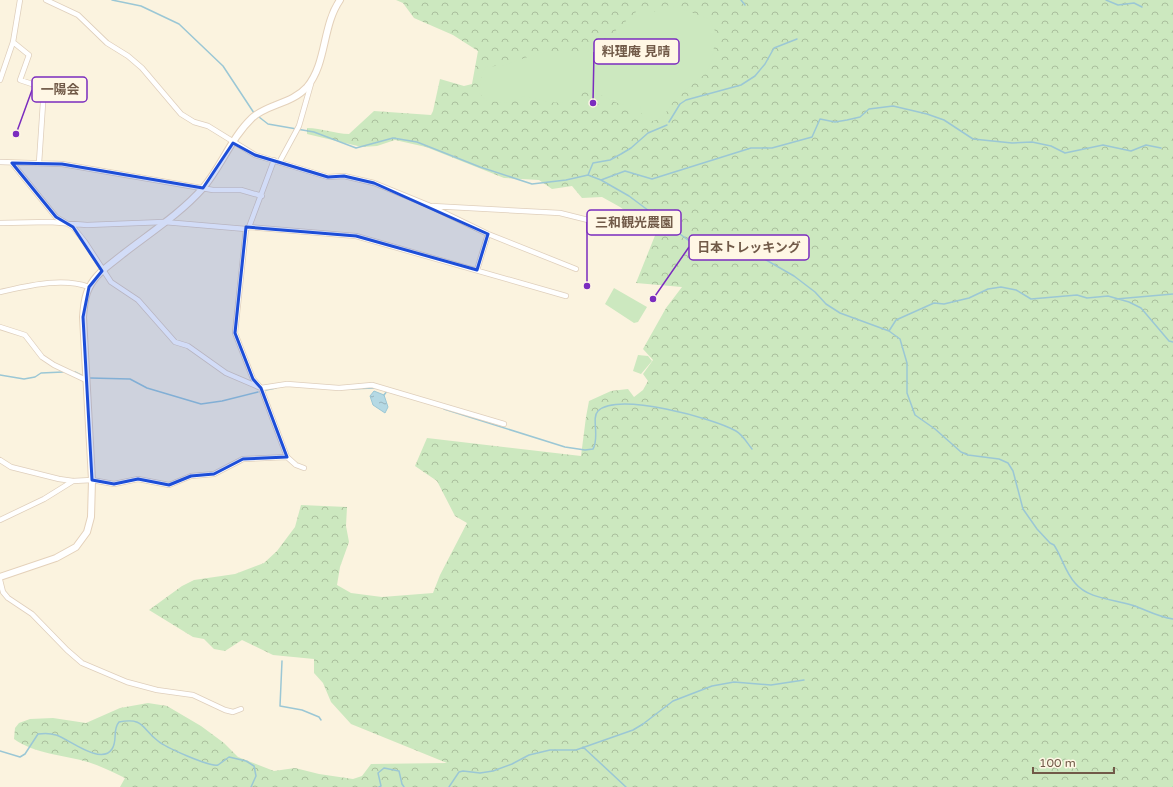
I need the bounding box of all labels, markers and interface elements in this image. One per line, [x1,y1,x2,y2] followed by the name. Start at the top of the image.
[594,39,679,64] callout: 料理庵 見晴
[602,44,670,60] text: 料理庵 見晴
[32,77,87,102] callout: 一陽会
[40,82,80,98] text: 一陽会
[587,210,681,235] callout: 三和観光農園
[595,215,673,231] text: 三和観光農園
[689,235,809,260] callout: 日本トレッキング
[697,240,801,256] text: 日本トレッキング
[1033,749,1114,775] scale bar
[1039,756,1076,770] text: 100 m

